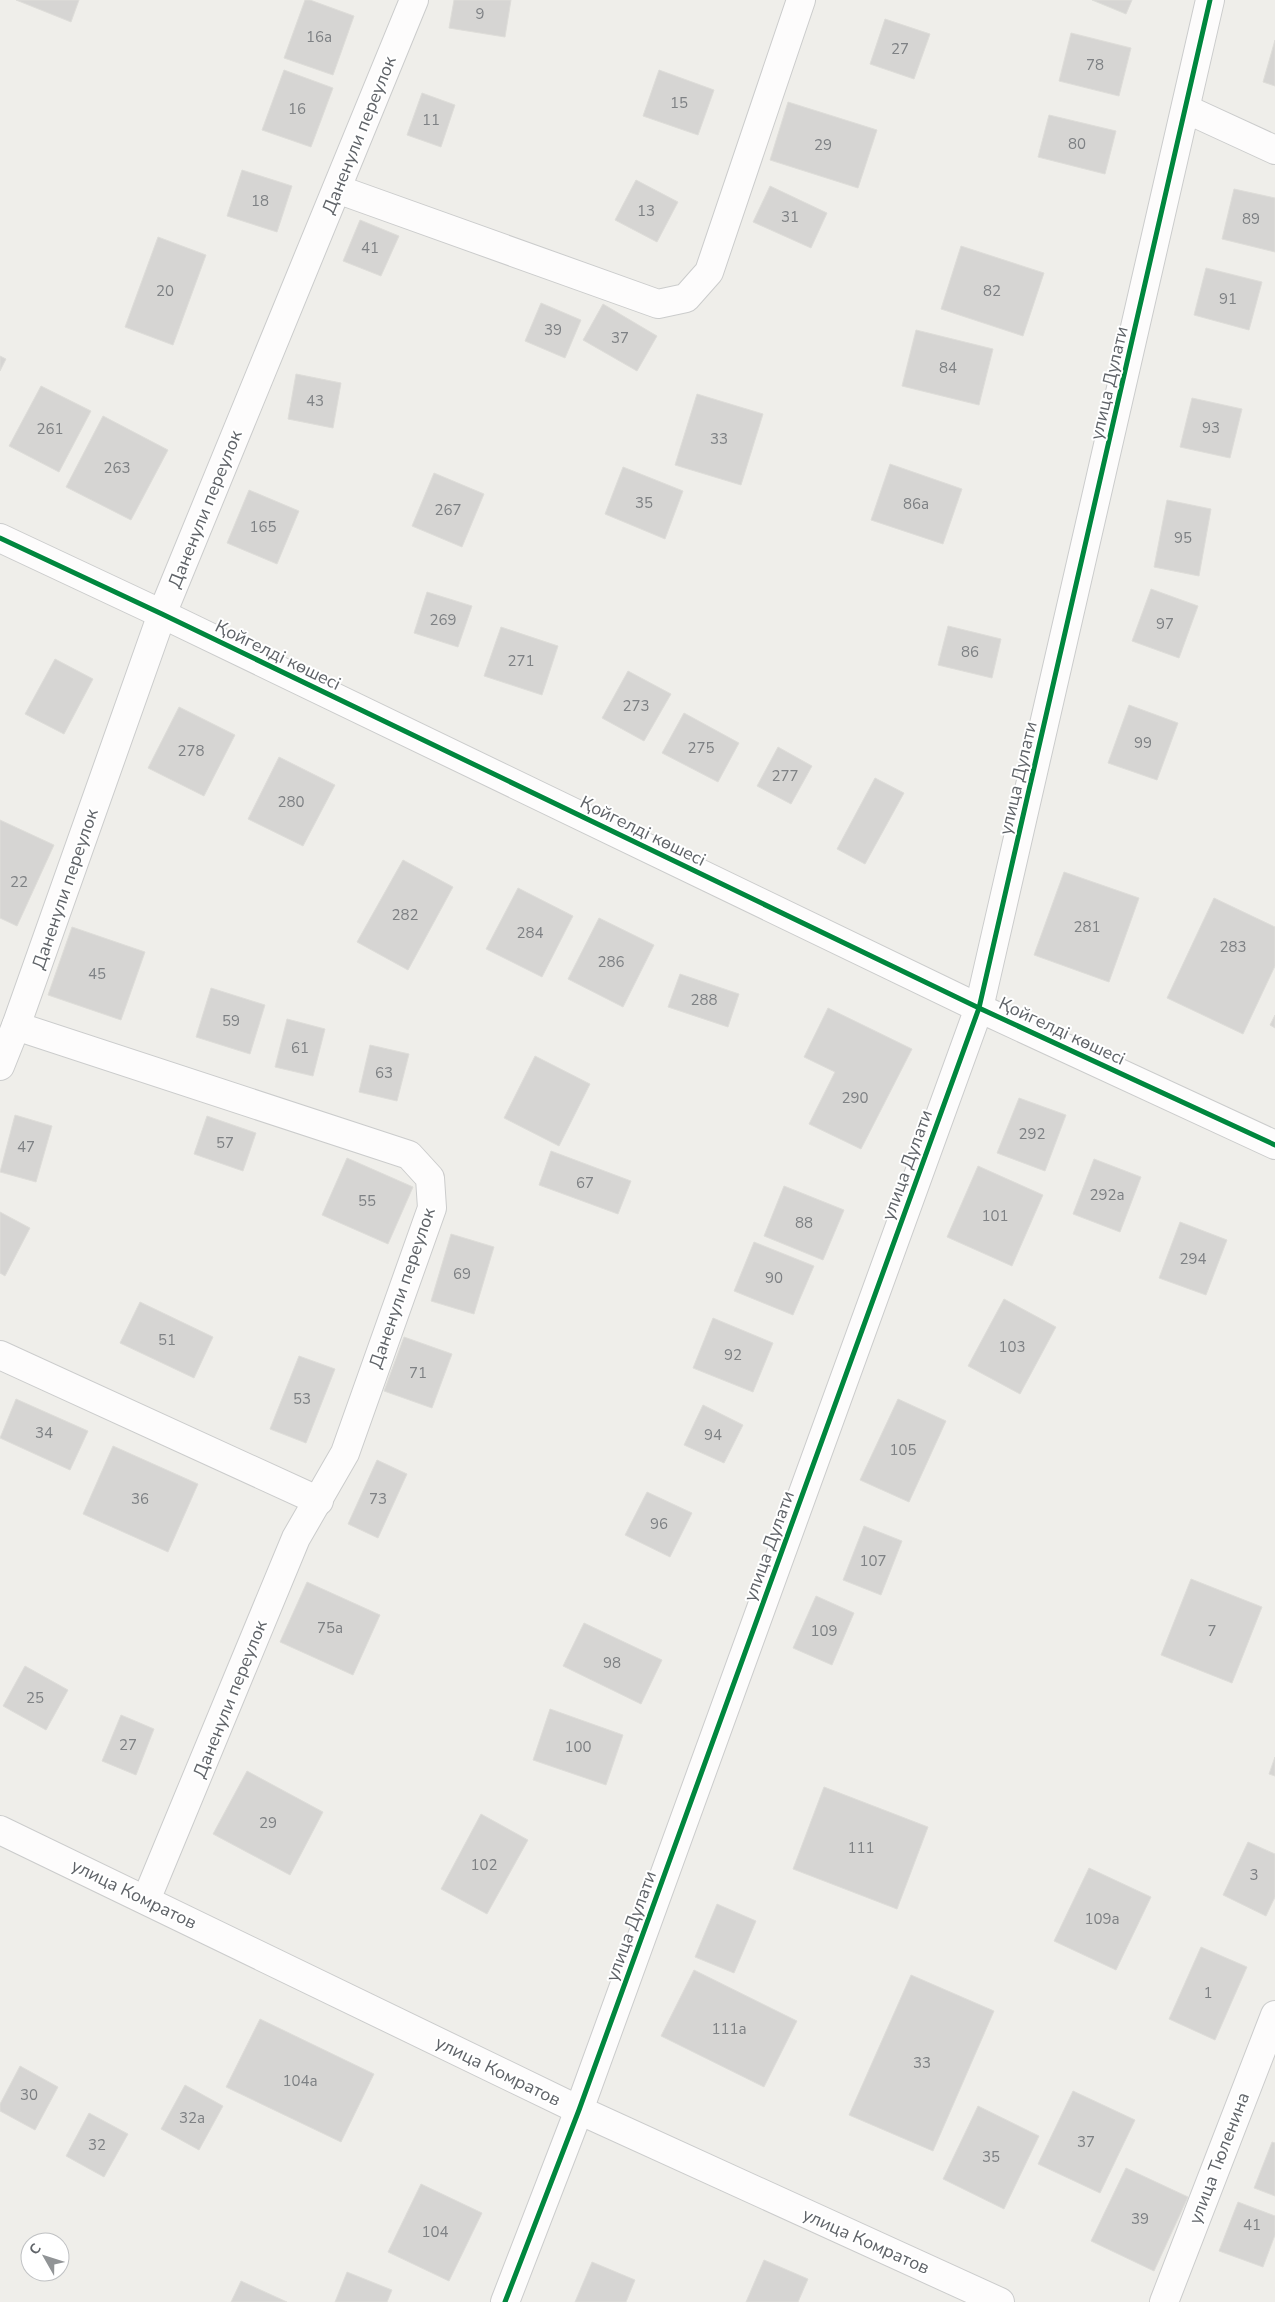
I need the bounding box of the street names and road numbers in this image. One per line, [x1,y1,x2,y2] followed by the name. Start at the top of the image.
[316,52,402,218] street label: Даненули переулок
[1084,324,1134,442] street label: улица Дулати
[162,426,248,592] street label: Даненули переулок
[211,614,345,696] street label: Қойгелді көшесі
[993,719,1043,837] street label: улица Дулати
[576,790,710,872] street label: Қойгелді көшесі
[26,805,104,973] street label: Даненули переулок
[995,991,1129,1071] street label: Қойгелді көшесі
[876,1106,938,1224] street label: улица Дулати
[363,1204,441,1372] street label: Даненули переулок
[738,1487,800,1605] street label: улица Дулати
[187,1616,273,1782] street label: Даненули переулок
[67,1853,201,1935] street label: улица Комратов
[600,1867,662,1985] street label: улица Дулати
[431,2030,565,2112] street label: улица Комратов
[1183,2089,1255,2227] street label: улица Тюленина
[799,2202,933,2280] street label: улица Комратов

